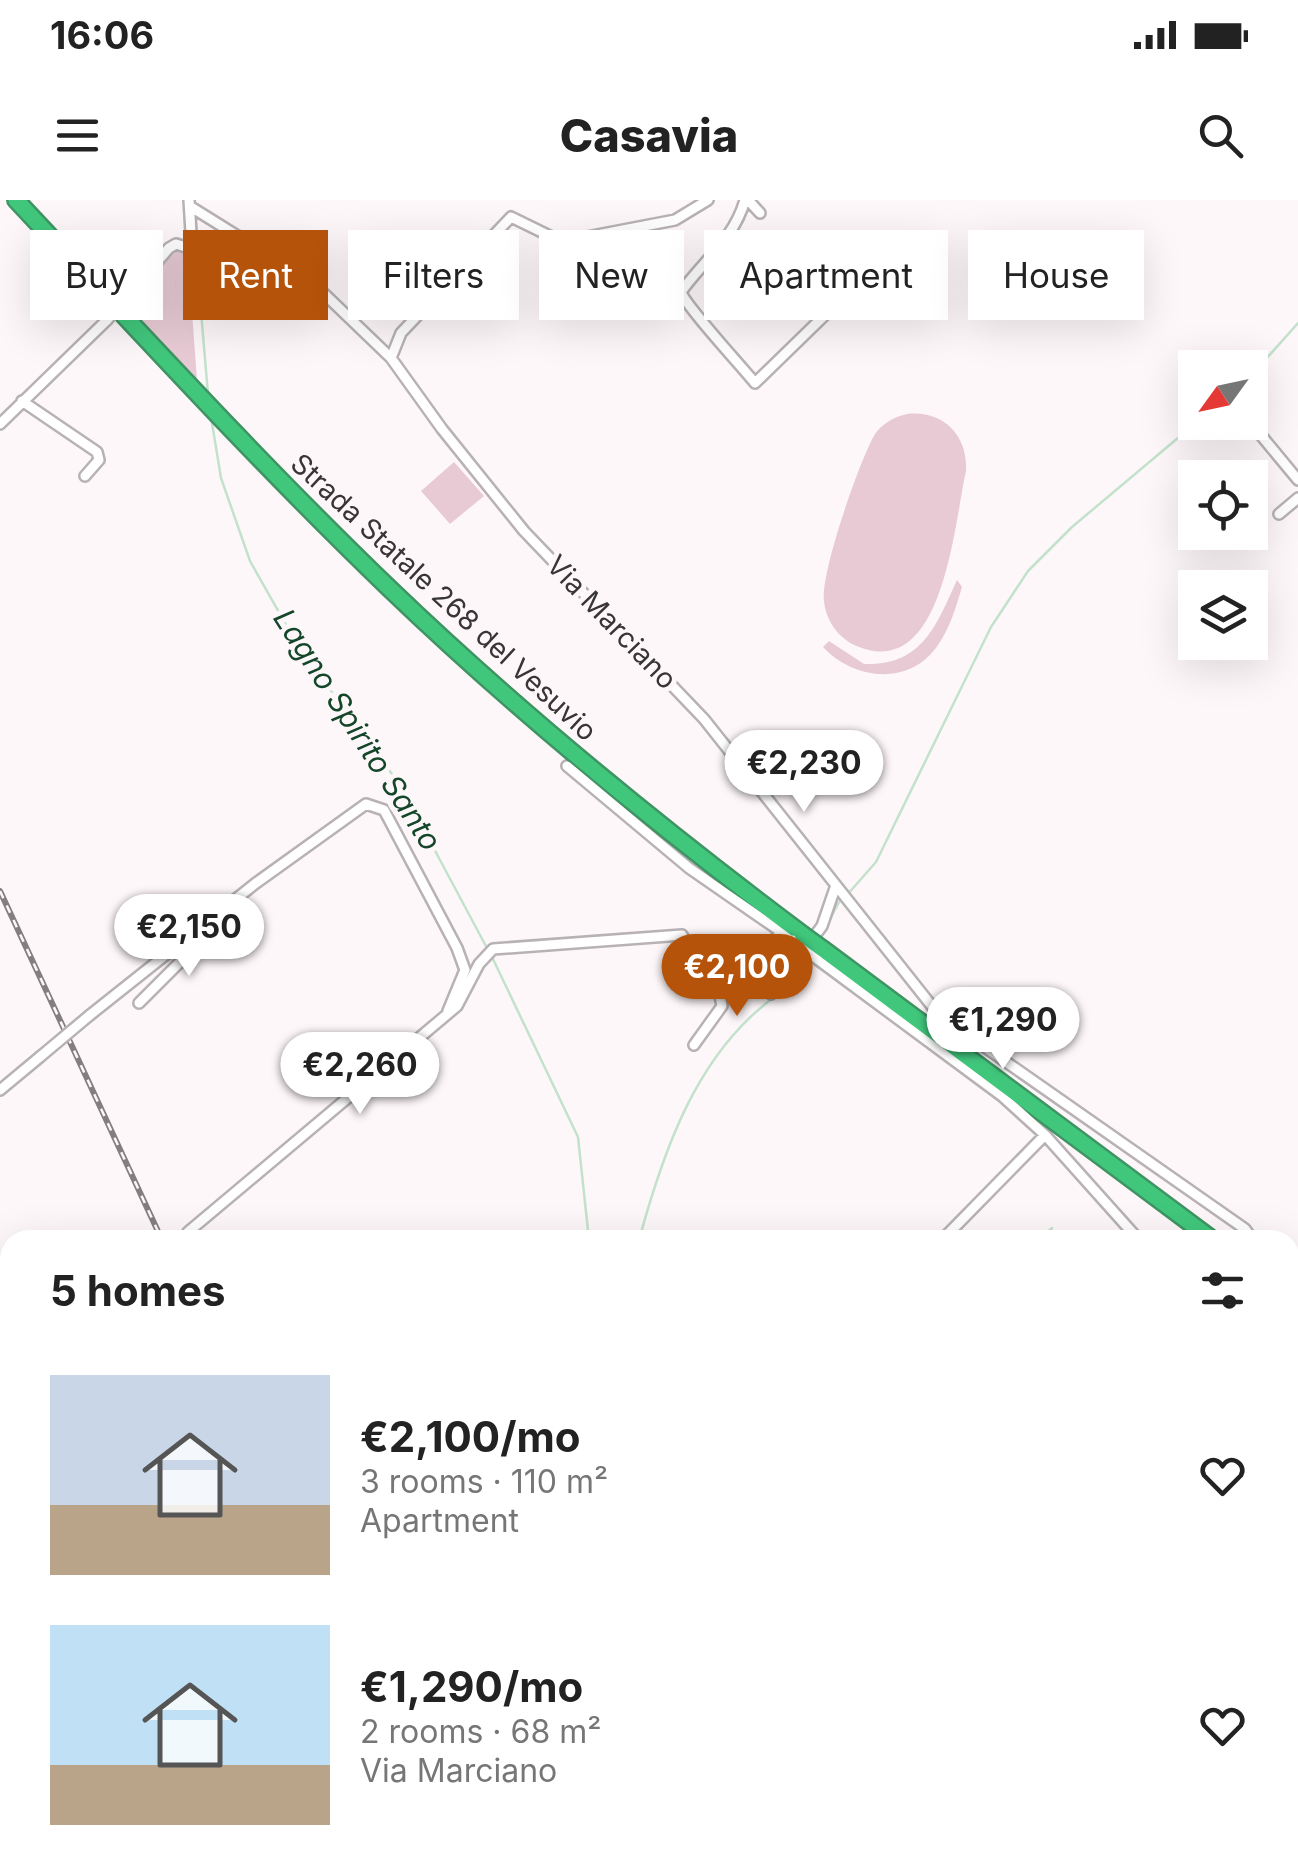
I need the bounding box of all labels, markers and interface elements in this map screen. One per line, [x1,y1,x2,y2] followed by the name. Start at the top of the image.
[50,12,154,58] text: 16:06
[50,108,105,163] icon: menu
[560,108,738,163] text: Casavia
[1193,108,1248,163] icon: search
[30,230,163,320] chip: Buy
[183,230,328,320] chip: Rent
[348,230,519,320] chip: Filters
[539,230,684,320] chip: New
[704,230,948,320] chip: Apartment
[968,230,1144,320] chip: House
[1178,350,1268,440] north arrow
[1178,350,1268,660] map controls
[284,446,604,748] street label: Strada Statale 268 del Vesuvio
[1178,460,1268,550] button: locate
[540,548,684,696] street label: Via Marciano
[1178,570,1268,660] button: layers
[266,602,449,857] water label: Lagno Spirito Santo
[723,730,885,815] pin: €2,230
[746,743,862,782] text: €2,230
[108,894,270,979] pin: €2,150
[136,907,242,946] text: €2,150
[656,934,818,1019] pin: €2,100
[684,947,790,986] text: €2,100
[922,987,1084,1072] pin: €1,290
[949,1000,1057,1039] text: €1,290
[279,1032,441,1117] pin: €2,260
[302,1045,418,1084] text: €2,260
[1195,1263,1250,1318] icon: filters
[50,1265,226,1316] text: 5 homes
[360,1411,581,1462] text: €2,100/mo
[130,1415,250,1535] icon: home
[1195,1448,1250,1503] icon: heart
[360,1462,608,1501] text: 3 rooms · 110 m²
[360,1501,519,1540] text: Apartment
[360,1661,583,1712] text: €1,290/mo
[130,1665,250,1785] icon: home
[1195,1698,1250,1753] icon: heart
[360,1712,601,1751] text: 2 rooms · 68 m²
[360,1751,557,1790] text: Via Marciano

